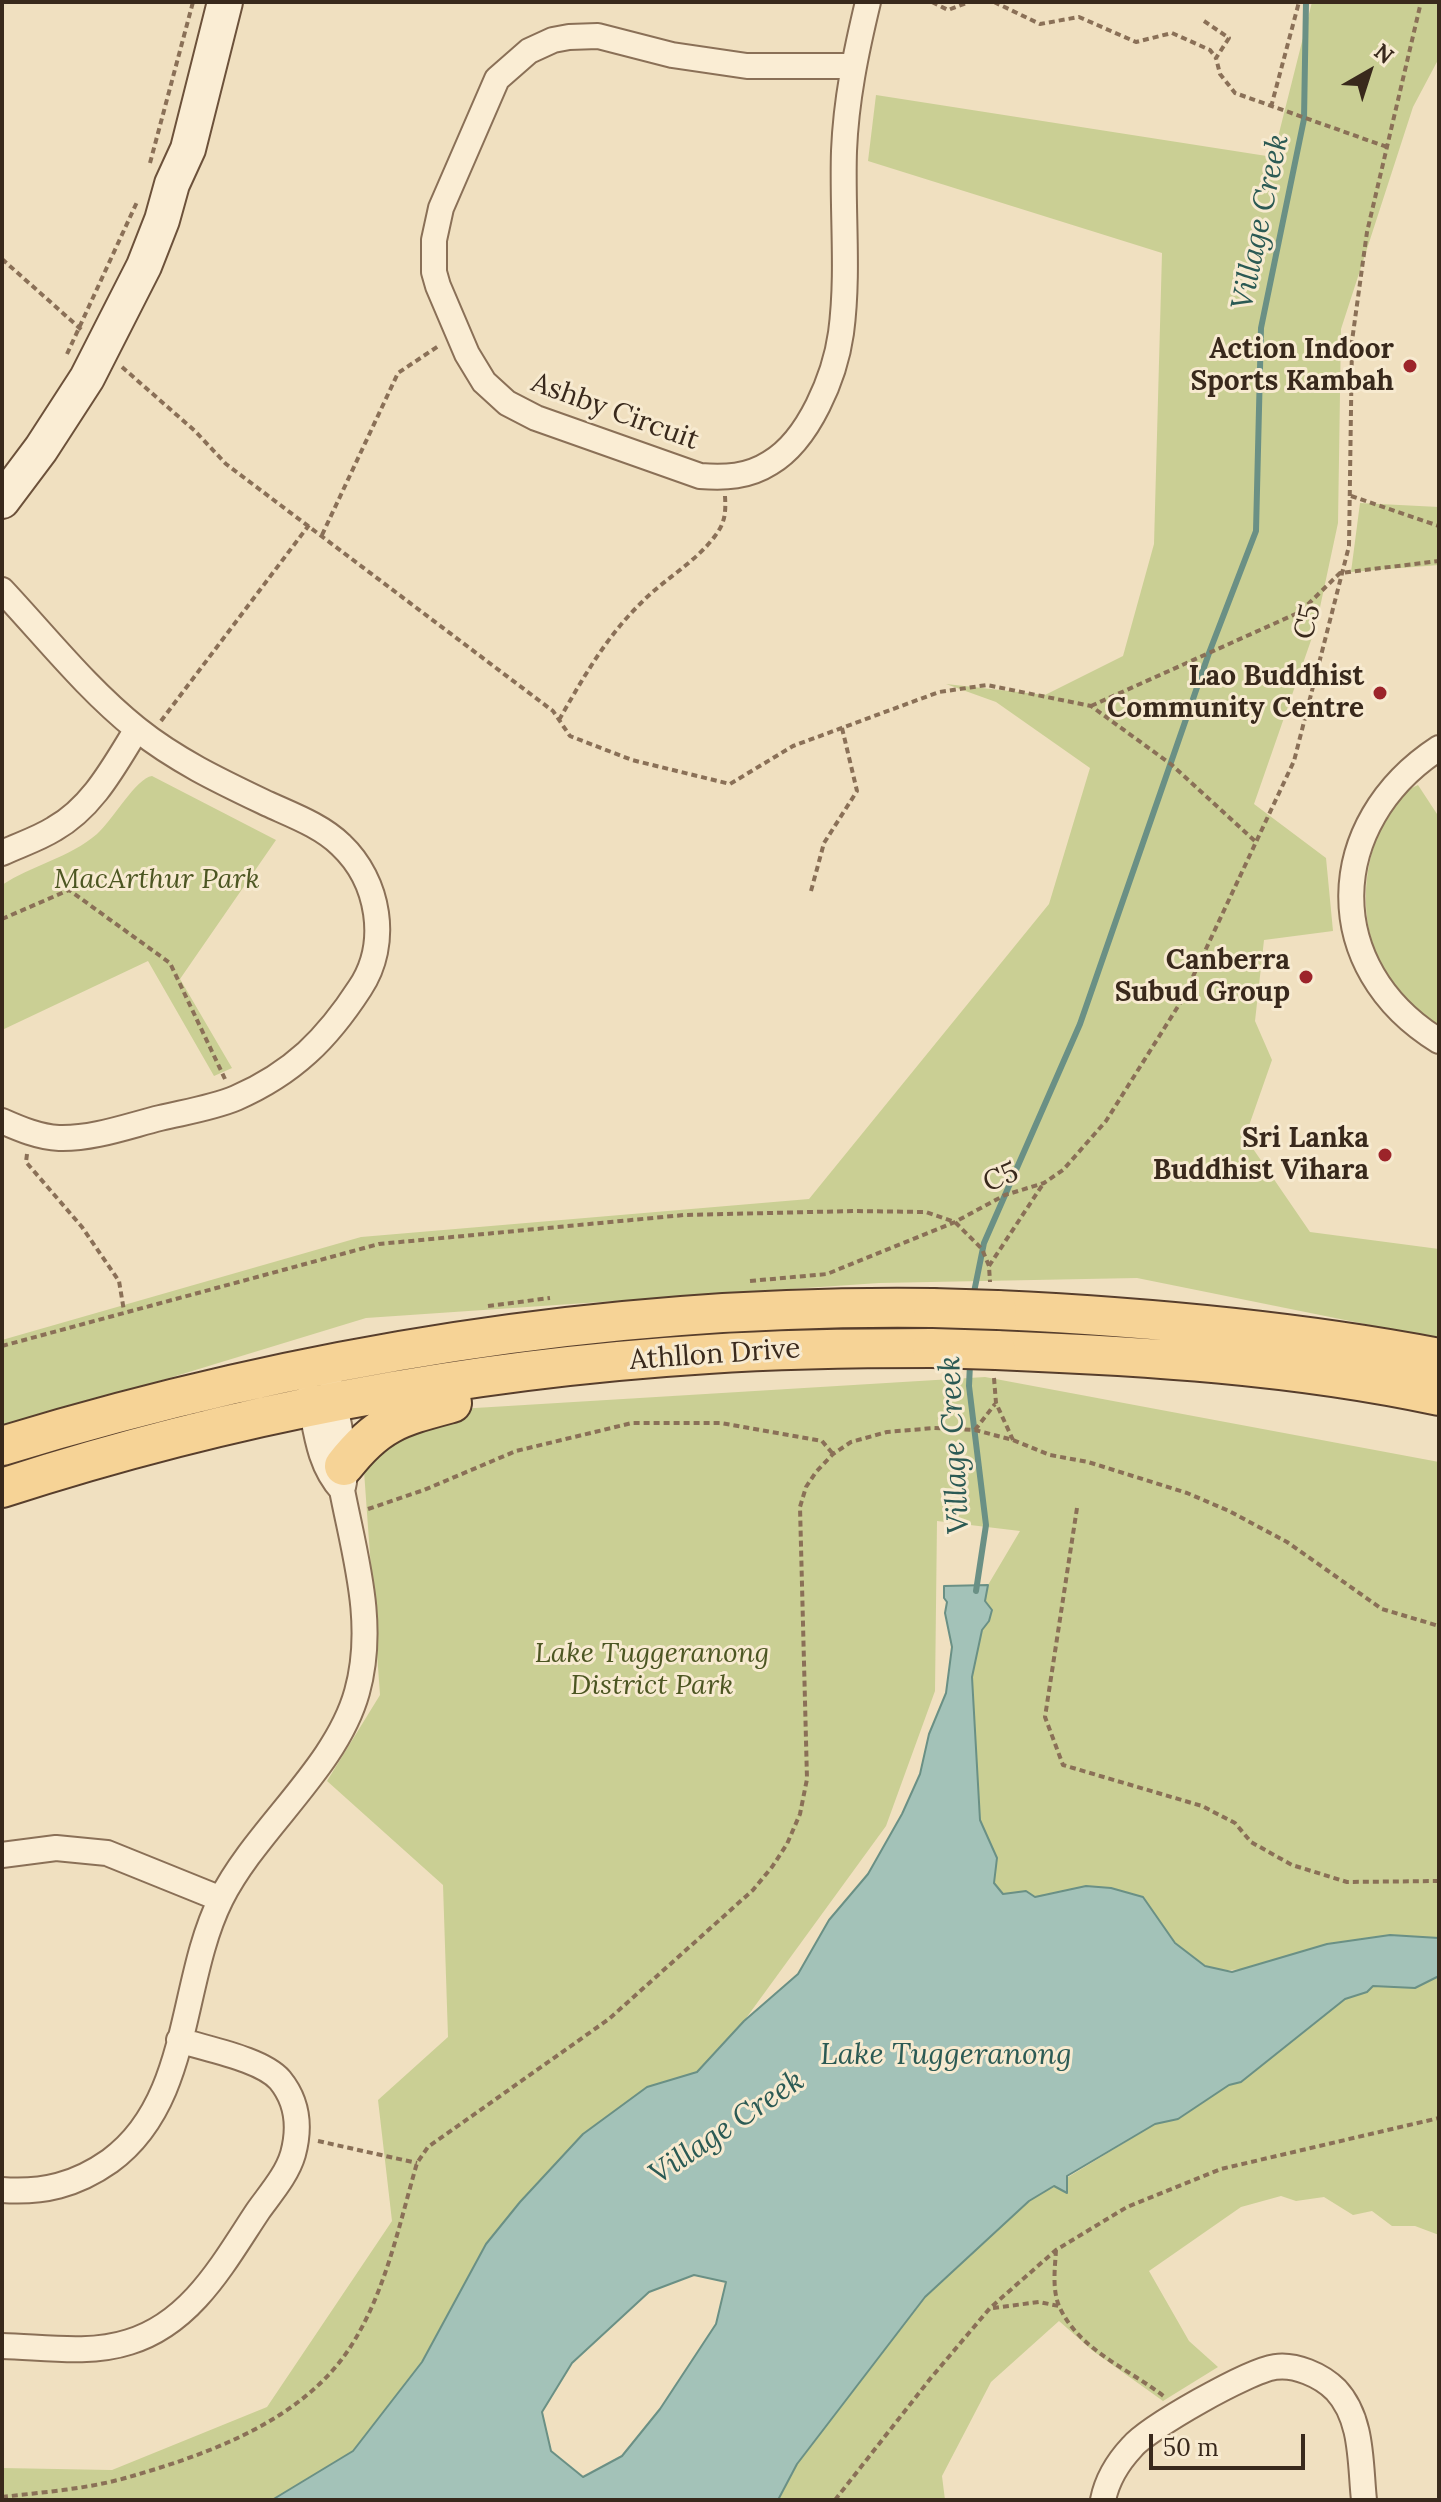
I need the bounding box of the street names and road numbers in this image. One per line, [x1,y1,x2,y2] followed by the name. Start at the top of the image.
[527,366,703,458] street label: Ashby Circuit
[1287,601,1329,643] street label: C5
[979,1156,1023,1200] street label: C5
[629,1332,801,1378] street label: Athllon Drive

